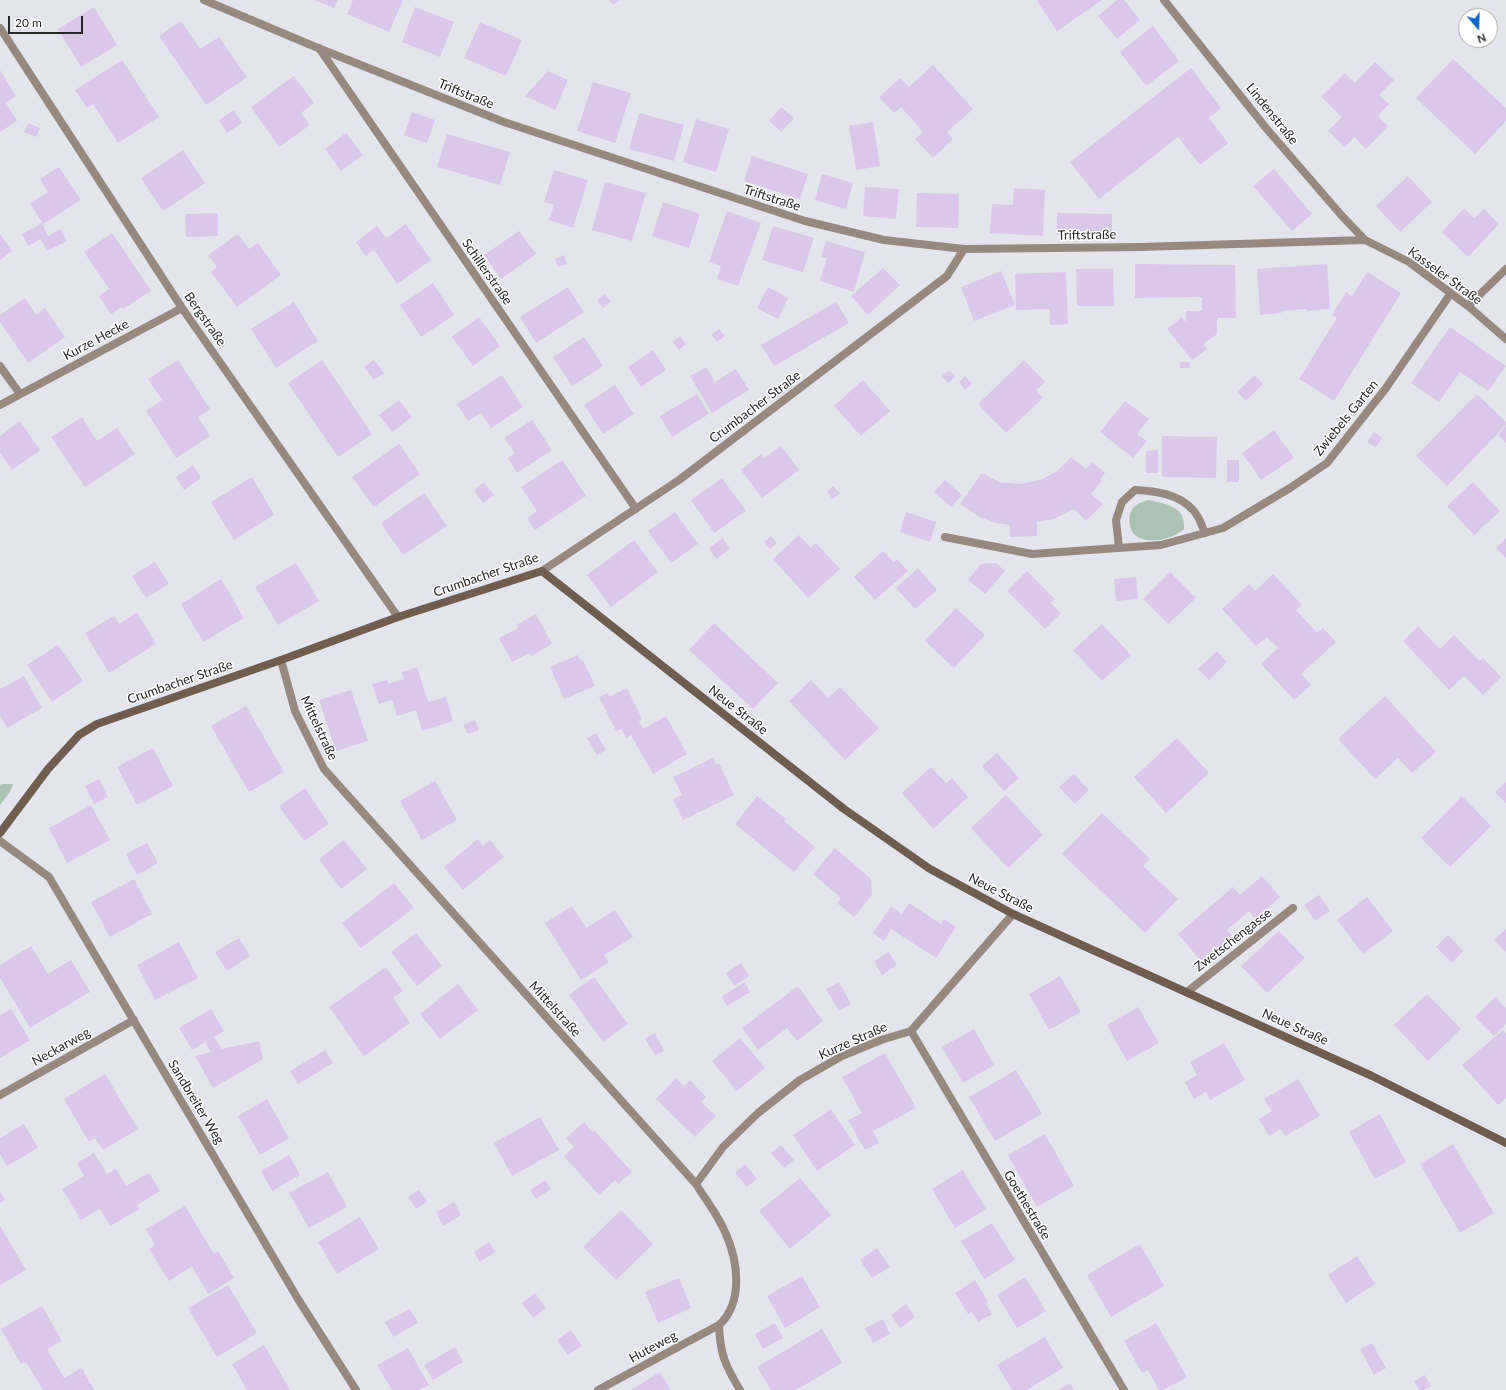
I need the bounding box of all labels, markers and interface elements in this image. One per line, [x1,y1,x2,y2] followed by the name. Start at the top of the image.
[10,8,85,34] scale bar
[1458,8,1498,48] north arrow
[15,15,42,30] text: 20 m
[1476,31,1488,46] text: N
[436,76,496,112] street label: Triftstraße
[1243,80,1301,148] street label: Lindenstraße
[742,181,802,215] street label: Triftstraße
[1057,227,1117,243] street label: Triftstraße
[459,236,515,308] street label: Schillerstraße
[1405,244,1485,308] street label: Kasseler Straße
[181,289,229,349] street label: Bergstraße
[61,316,131,364] street label: Kurze Hecke
[706,368,804,446] street label: Crumbacher Straße
[1311,377,1381,459] street label: Zwiebels Garten
[431,550,541,600] street label: Crumbacher Straße
[125,657,235,707] street label: Crumbacher Straße
[705,682,771,738] street label: Neue Straße
[297,693,341,763] street label: Mittelstraße
[966,870,1036,916] street label: Neue Straße
[1191,905,1275,975] street label: Zwetschengasse
[526,978,584,1040] street label: Mittelstraße
[1259,1005,1331,1049] street label: Neue Straße
[816,1019,890,1063] street label: Kurze Straße
[29,1025,93,1069] street label: Neckarweg
[165,1057,227,1147] street label: Sandbreiter Weg
[1000,1167,1054,1243] street label: Goethestraße
[626,1328,680,1366] street label: Huteweg

